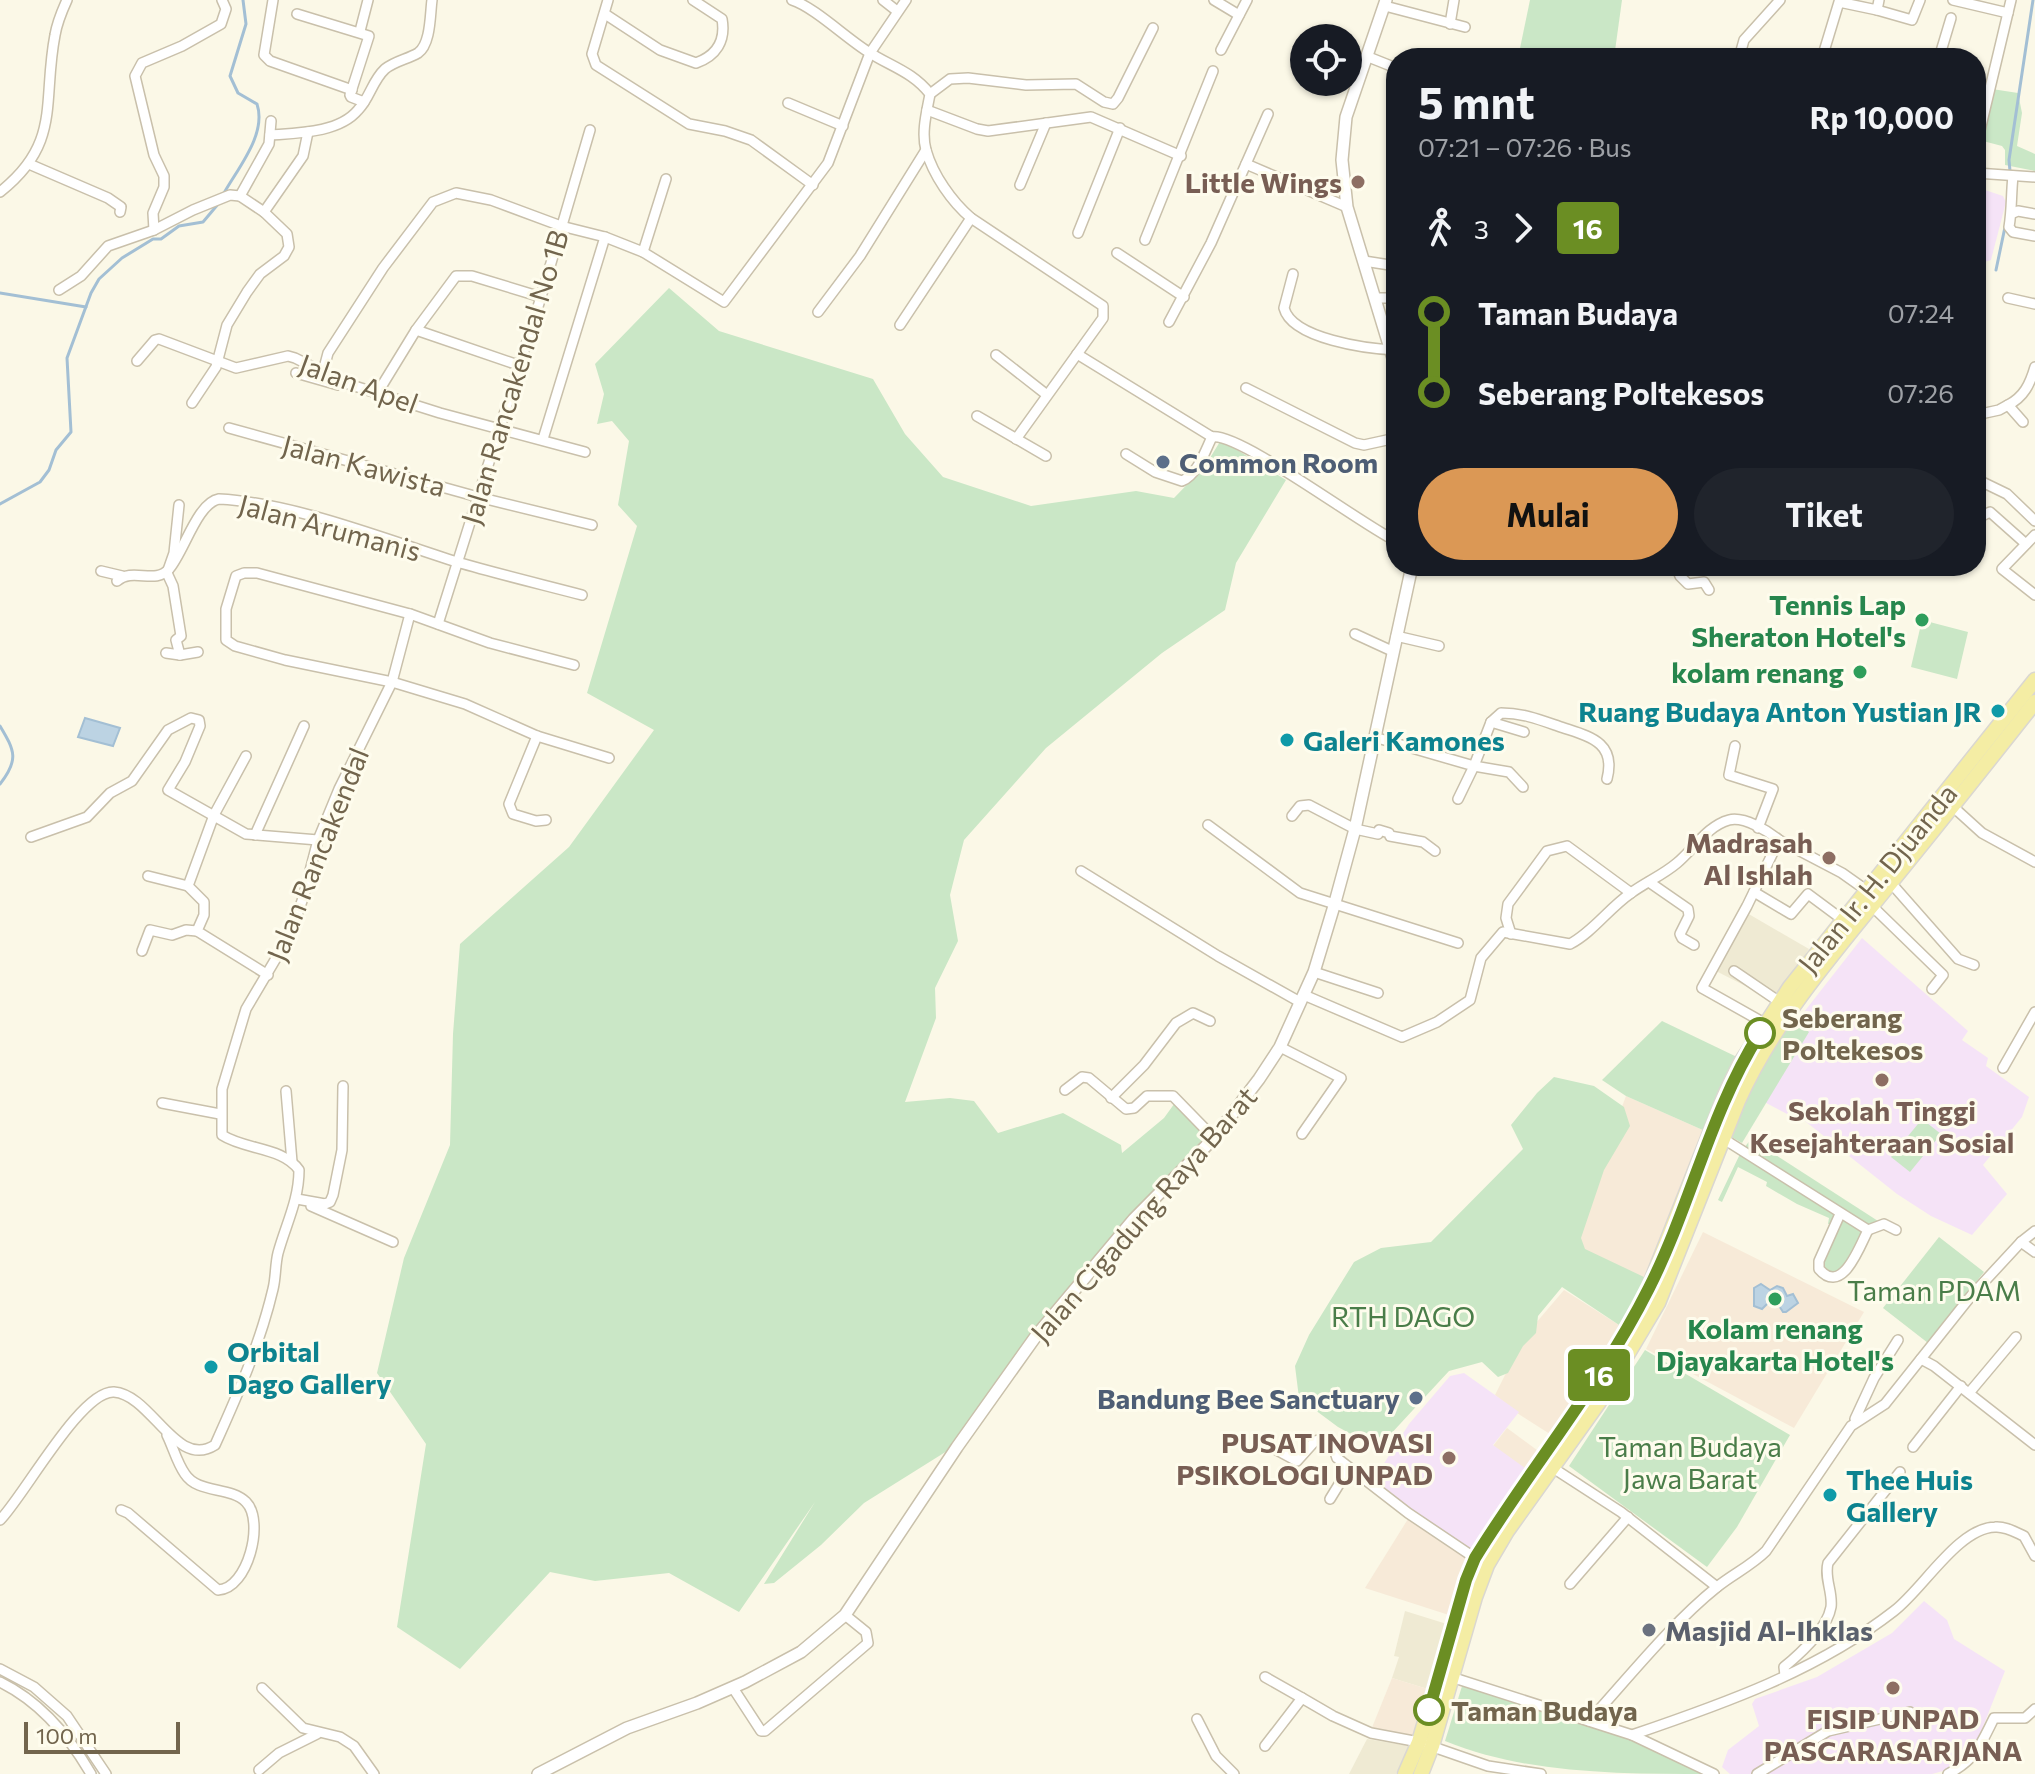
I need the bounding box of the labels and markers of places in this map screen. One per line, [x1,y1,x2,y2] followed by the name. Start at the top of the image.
[1185,165,1342,199] place label: Little Wings
[1349,173,1367,191] marker: Little Wings
[1179,445,1378,479] place label: Common Room
[1154,453,1172,471] marker: Common Room
[1691,587,1906,653] place label: Tennis Lap Sheraton Hotel's
[1913,611,1931,629] marker: Tennis Lap Sheraton Hotel's
[1671,655,1844,689] place label: kolam renang
[1851,663,1869,681] marker: kolam renang
[1578,694,1982,728] place label: Ruang Budaya Anton Yustian JR
[1989,702,2007,720] marker: Ruang Budaya Anton Yustian JR
[1303,723,1505,757] place label: Galeri Kamones
[1278,731,1296,749] marker: Galeri Kamones
[1685,825,1813,891] place label: Madrasah Al Ishlah
[1820,849,1838,867] marker: Madrasah Al Ishlah
[1782,1000,1923,1066] place label: Seberang Poltekesos
[1745,1018,1775,1048] marker: Seberang Poltekesos
[1873,1071,1891,1089] marker: Sekolah Tinggi Kesejahteraan Sosial
[1750,1093,2014,1159] place label: Sekolah Tinggi Kesejahteraan Sosial
[1766,1290,1784,1308] marker: Kolam renang Djayakarta Hotel's
[1656,1311,1894,1377] place label: Kolam renang Djayakarta Hotel's
[227,1334,392,1400] place label: Orbital Dago Gallery
[202,1358,220,1376] marker: Orbital Dago Gallery
[1097,1381,1400,1415] place label: Bandung Bee Sanctuary
[1407,1389,1425,1407] marker: Bandung Bee Sanctuary
[1176,1425,1433,1491] place label: PUSAT INOVASI PSIKOLOGI UNPAD
[1440,1449,1458,1467] marker: PUSAT INOVASI PSIKOLOGI UNPAD
[1846,1462,1973,1528] place label: Thee Huis Gallery
[1821,1486,1839,1504] marker: Thee Huis Gallery
[1665,1613,1873,1647] place label: Masjid Al-Ihklas
[1640,1621,1658,1639] marker: Masjid Al-Ihklas
[1884,1679,1902,1697] marker: FISIP UNPAD PASCARASARJANA
[1451,1693,1638,1727] place label: Taman Budaya
[1414,1695,1444,1725] marker: Taman Budaya
[1764,1701,2022,1767] place label: FISIP UNPAD PASCARASARJANA

